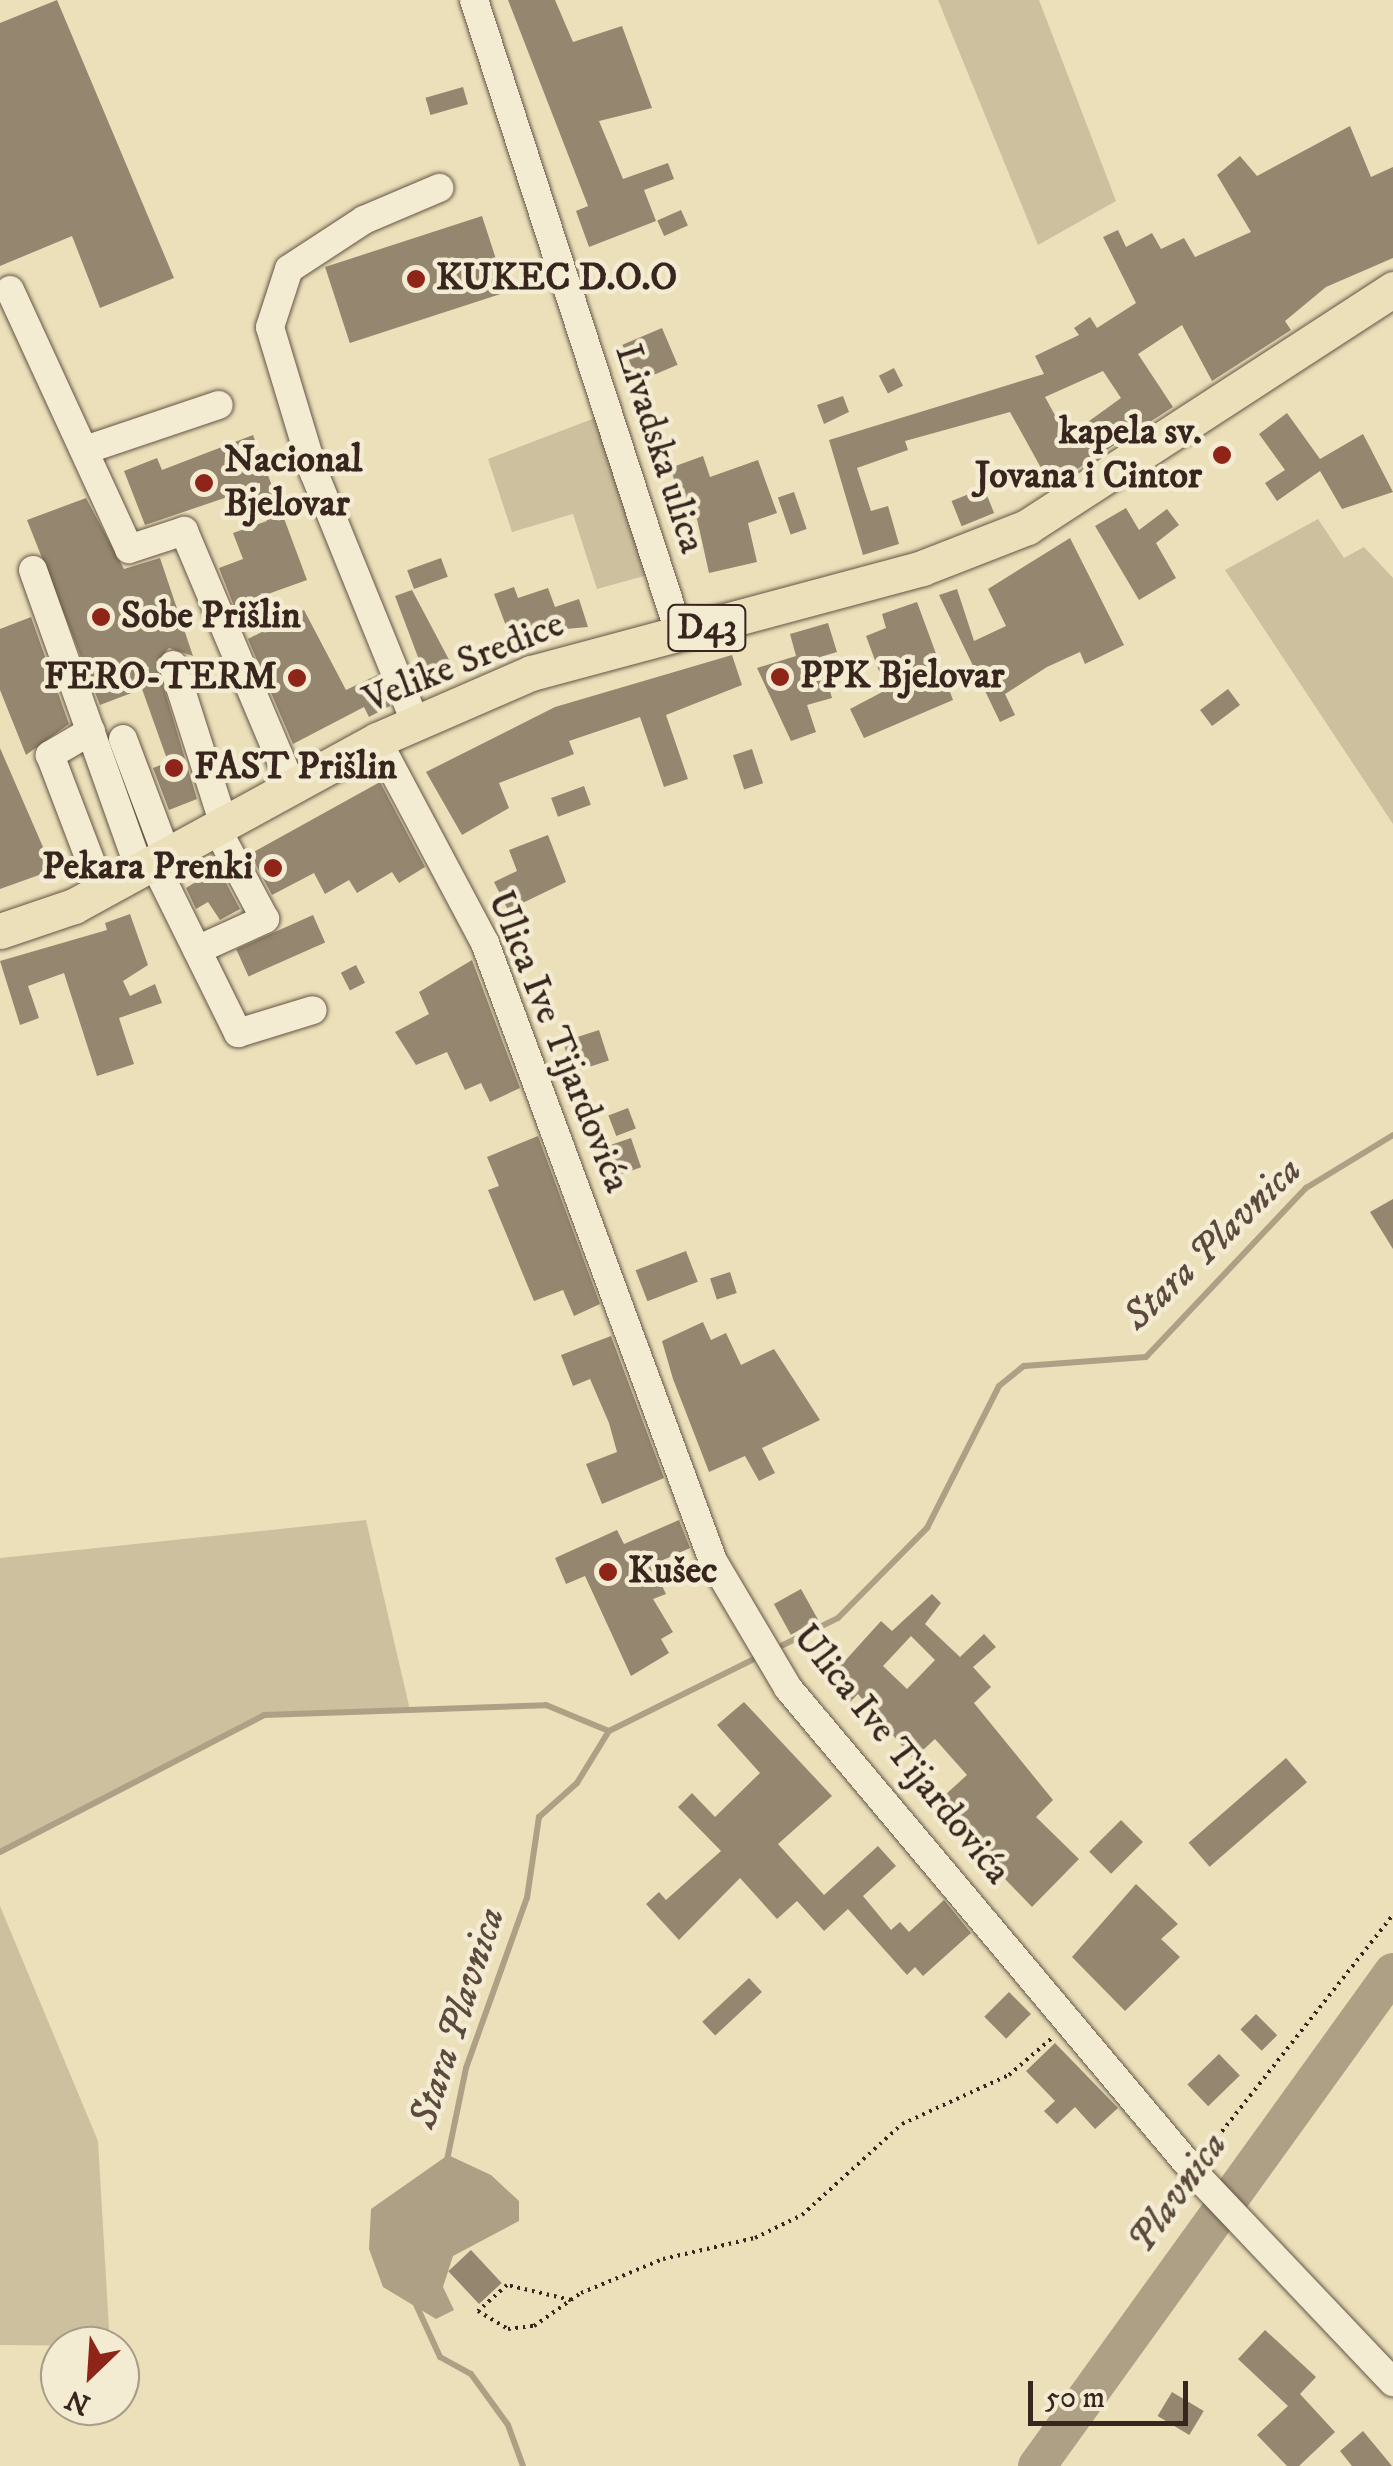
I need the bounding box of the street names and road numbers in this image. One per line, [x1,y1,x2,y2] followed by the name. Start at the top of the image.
[604,339,714,559] street label: Livadska ulica
[667,598,747,658] road number: D43
[357,602,571,724] street label: Velike Sredice
[477,885,639,1199] street label: Ulica Ive Tijardovića
[782,1616,1020,1894] street label: Ulica Ive Tijardovića

